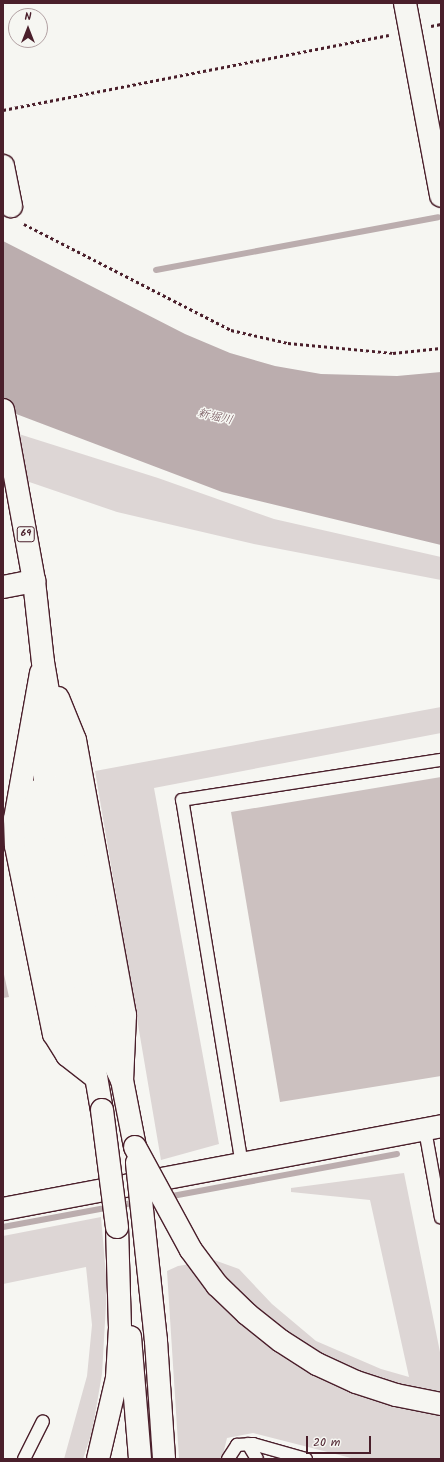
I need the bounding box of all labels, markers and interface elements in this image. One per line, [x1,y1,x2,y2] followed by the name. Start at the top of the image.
[8,8,48,48] north arrow
[25,8,31,26] text: N
[196,406,234,428] water label: 新堀川
[16,526,36,542] road number: 69
[308,1428,373,1454] scale bar
[313,1433,340,1452] text: 20 m

